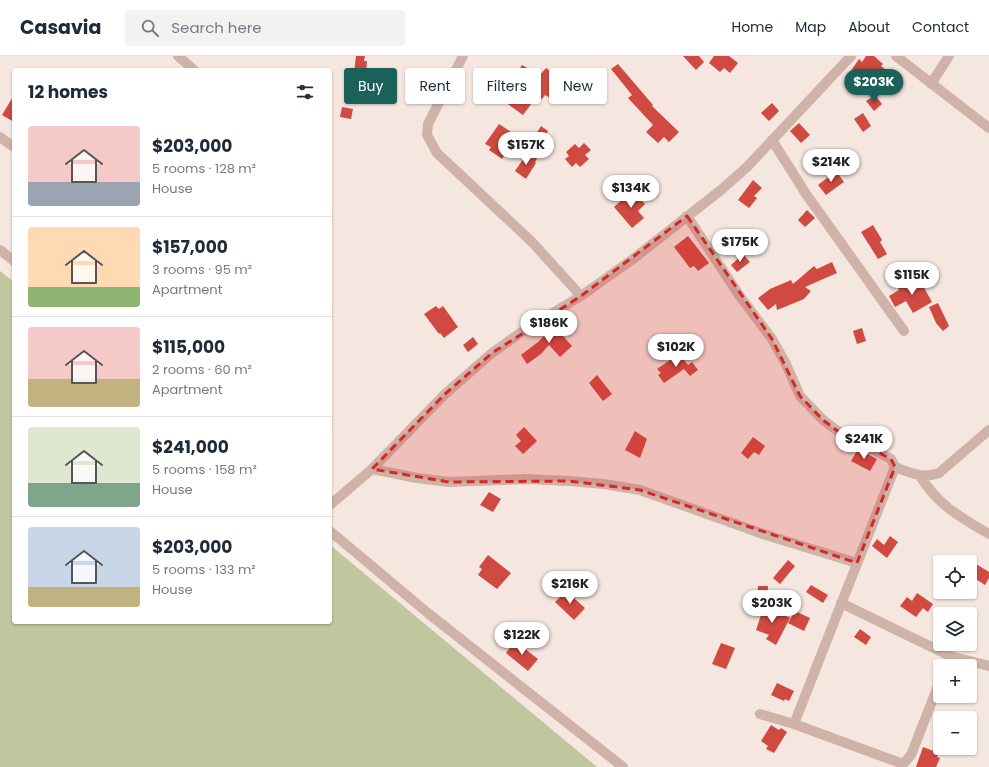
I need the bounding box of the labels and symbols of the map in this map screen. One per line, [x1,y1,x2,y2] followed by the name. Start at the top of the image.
[846,69,902,103] pin: $203K
[498,132,554,166] pin: $157K
[803,149,859,183] pin: $214K
[603,175,659,209] pin: $134K
[712,229,768,263] pin: $175K
[884,262,940,296] pin: $115K
[521,310,577,344] pin: $186K
[648,334,704,368] pin: $102K
[836,426,892,460] pin: $241K
[542,571,598,605] pin: $216K
[744,590,800,624] pin: $203K
[494,622,550,656] pin: $122K

